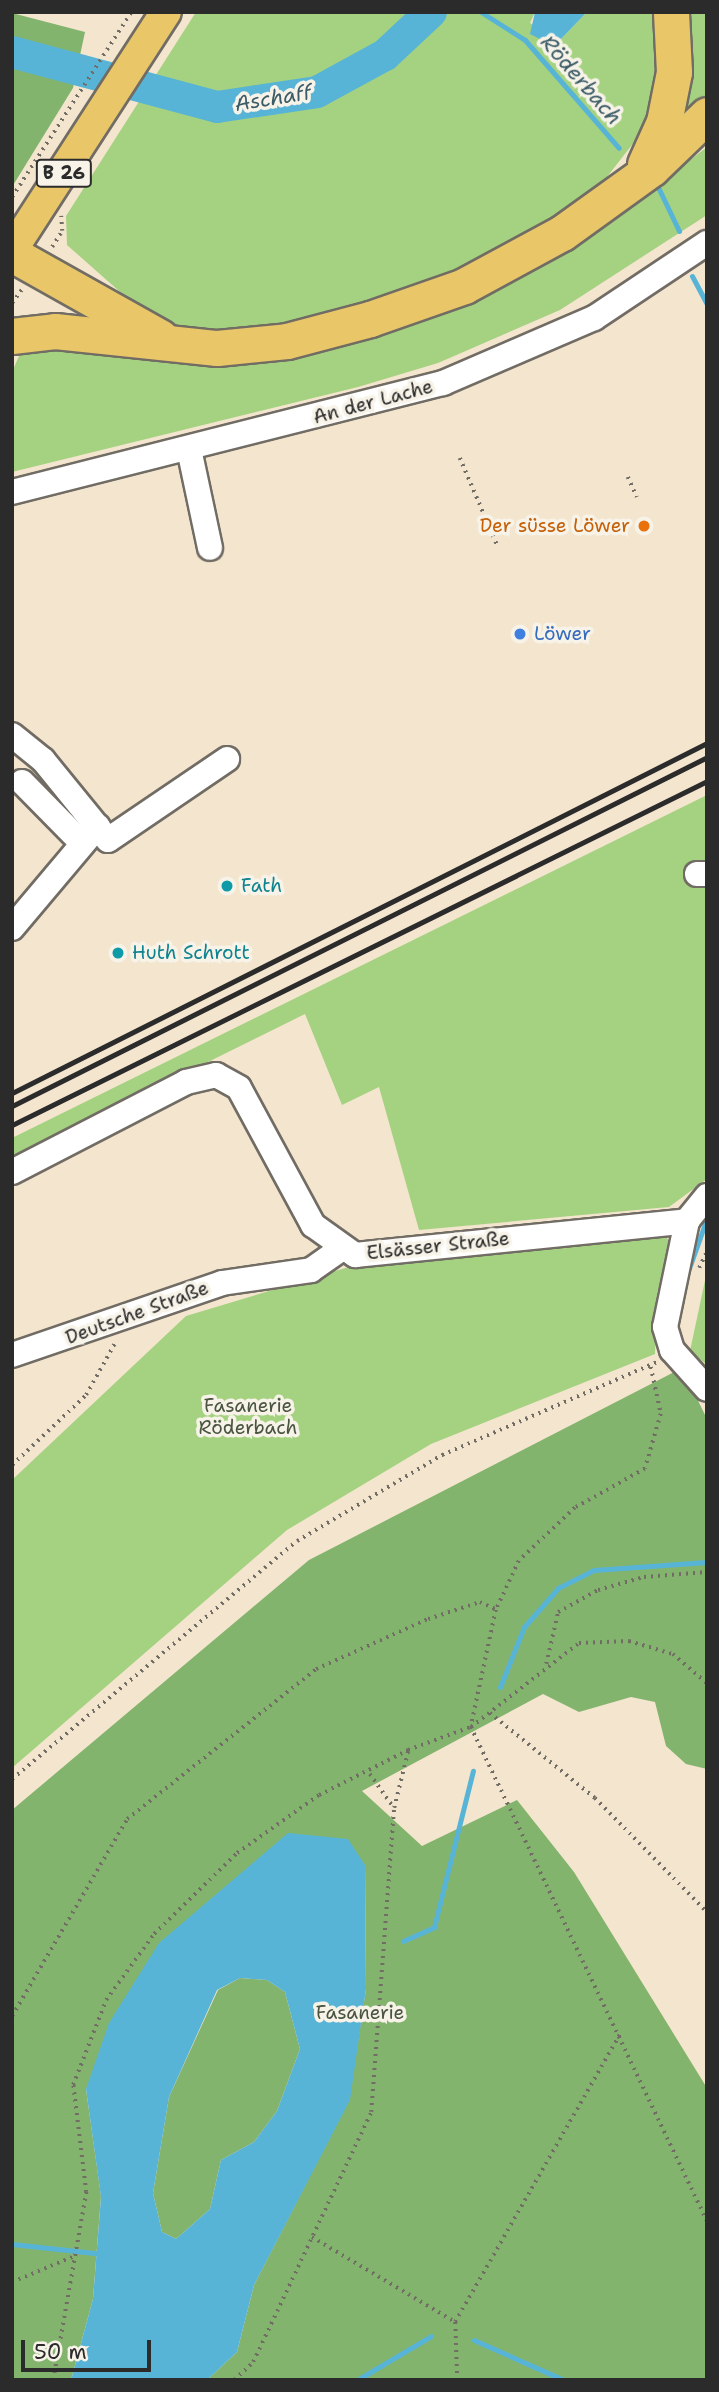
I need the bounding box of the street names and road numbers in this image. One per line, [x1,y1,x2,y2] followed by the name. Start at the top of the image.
[34,158,94,188] road number: B 26
[311,375,435,429] street label: An der Lache
[365,1227,511,1265] street label: Elsässer Straße
[62,1277,212,1349] street label: Deutsche Straße

